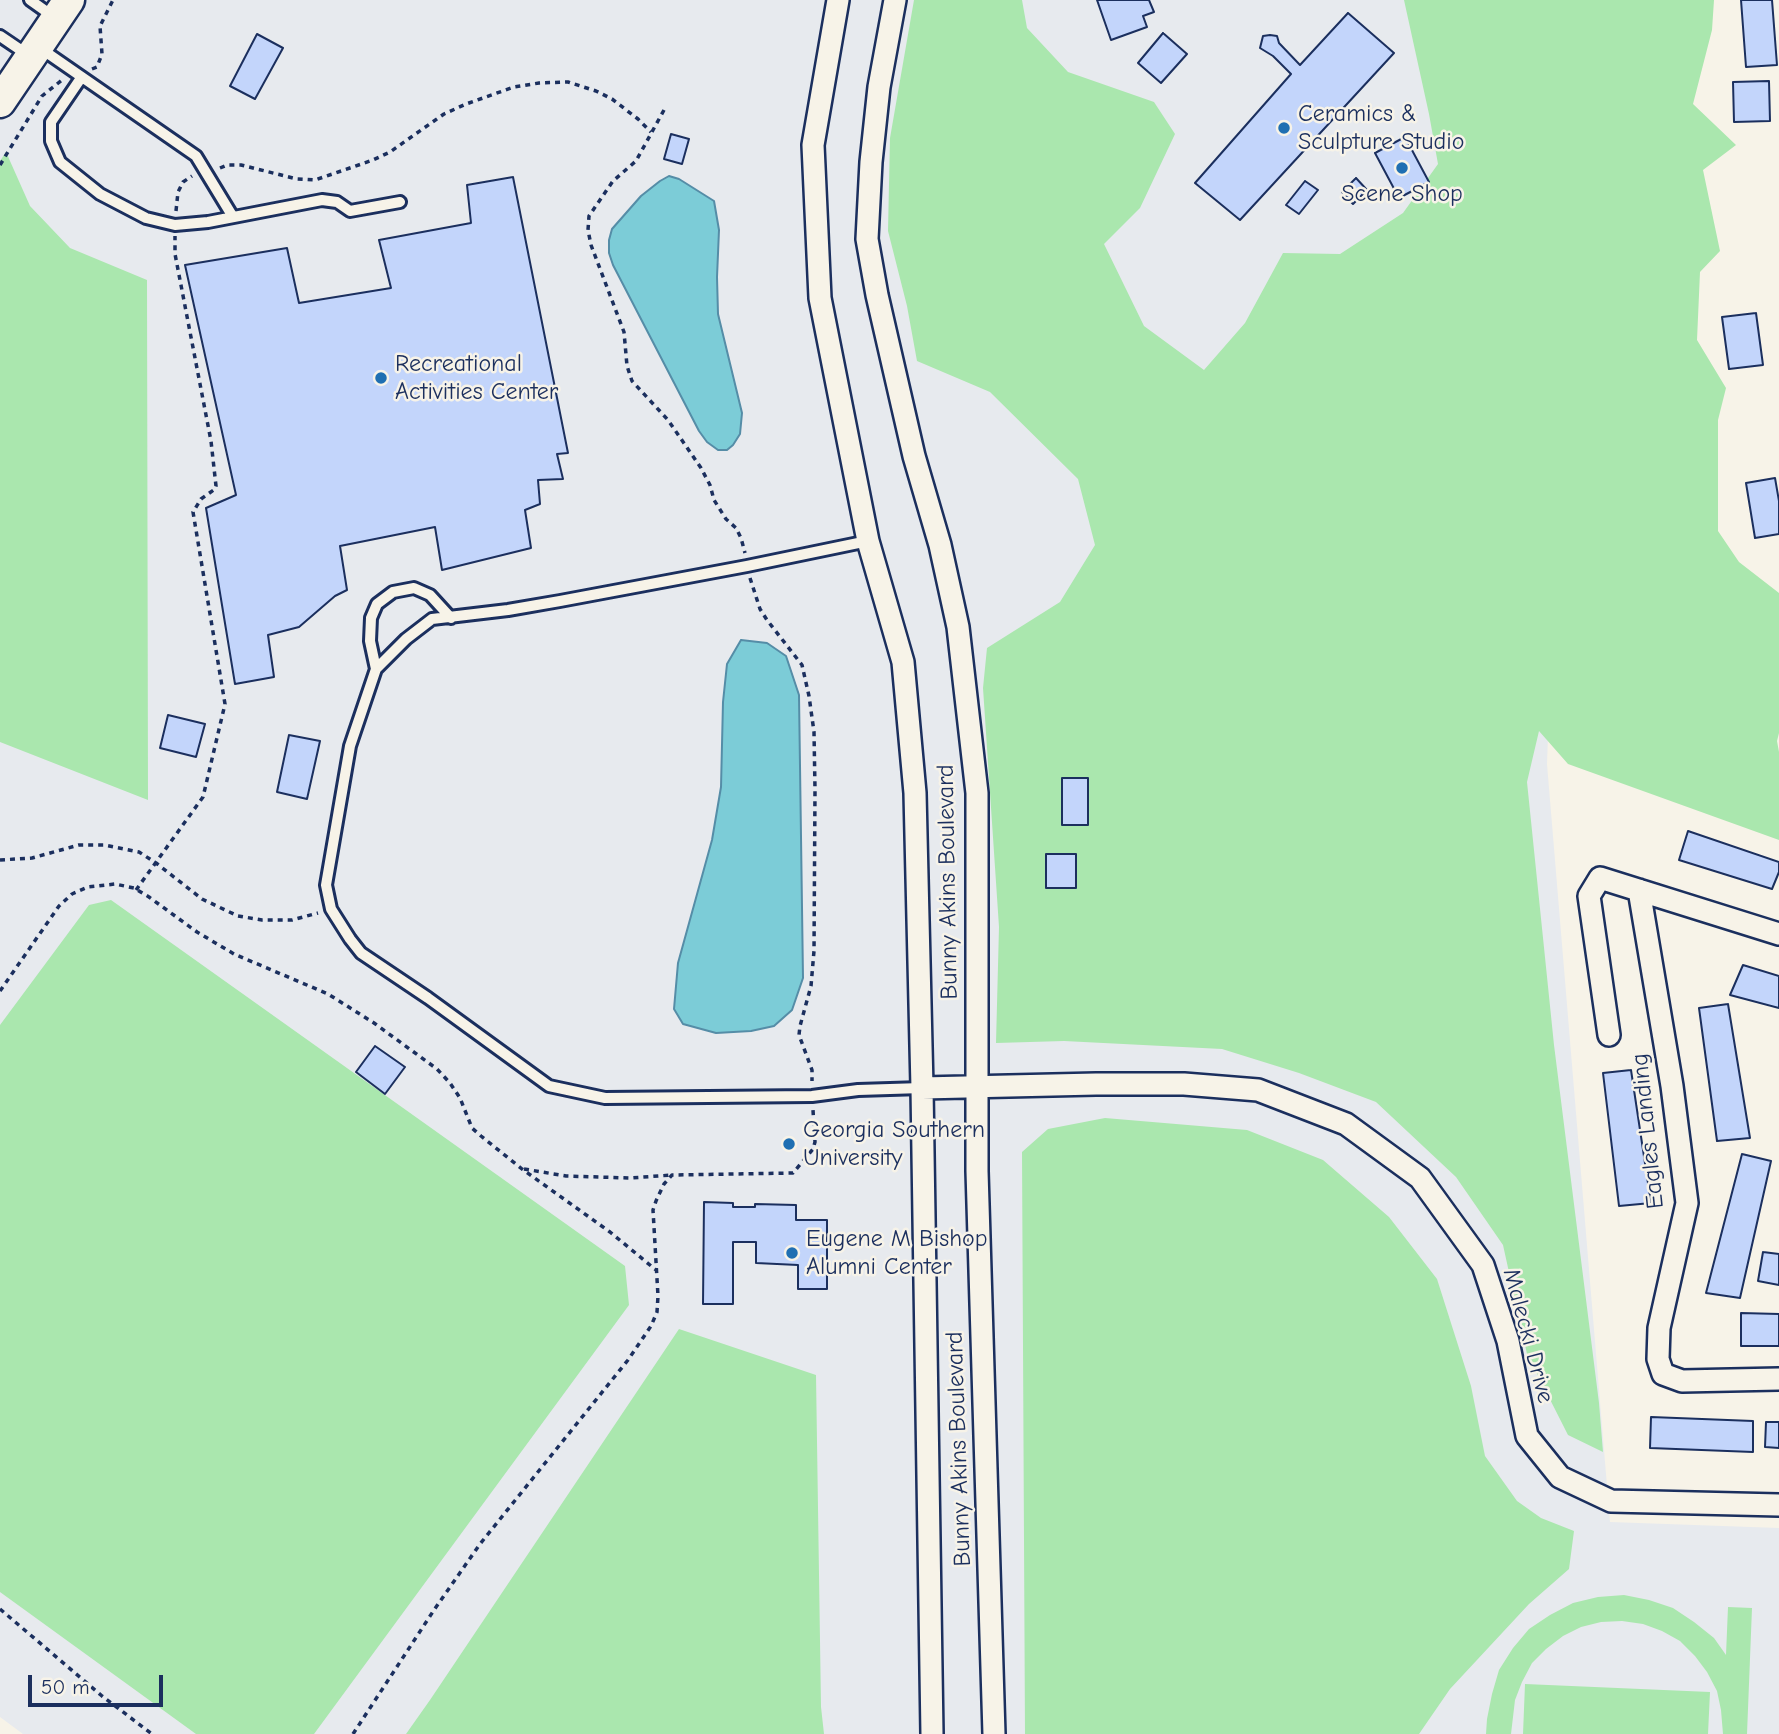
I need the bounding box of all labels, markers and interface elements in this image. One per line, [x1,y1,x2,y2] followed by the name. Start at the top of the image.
[1298,100,1464,156] place label: Ceramics & Sculpture Studio
[1276,120,1292,136] marker: Ceramics & Sculpture Studio
[1394,160,1410,176] marker: Scene Shop
[1341,180,1463,208] place label: Scene Shop
[395,350,558,406] place label: Recreational Activities Center
[373,370,389,386] marker: Recreational Activities Center
[932,764,964,1000] street label: Bunny Akins Boulevard
[1626,1052,1670,1210] street label: Eagles Landing
[803,1116,985,1172] place label: Georgia Southern University
[781,1136,797,1152] marker: Georgia Southern University
[806,1225,988,1281] place label: Eugene M Bishop Alumni Center
[784,1245,800,1261] marker: Eugene M Bishop Alumni Center
[1496,1266,1560,1406] street label: Malecki Drive
[941,1331,977,1567] street label: Bunny Akins Boulevard
[32,1660,166,1704] scale bar
[41,1675,90,1699] text: 50 m

